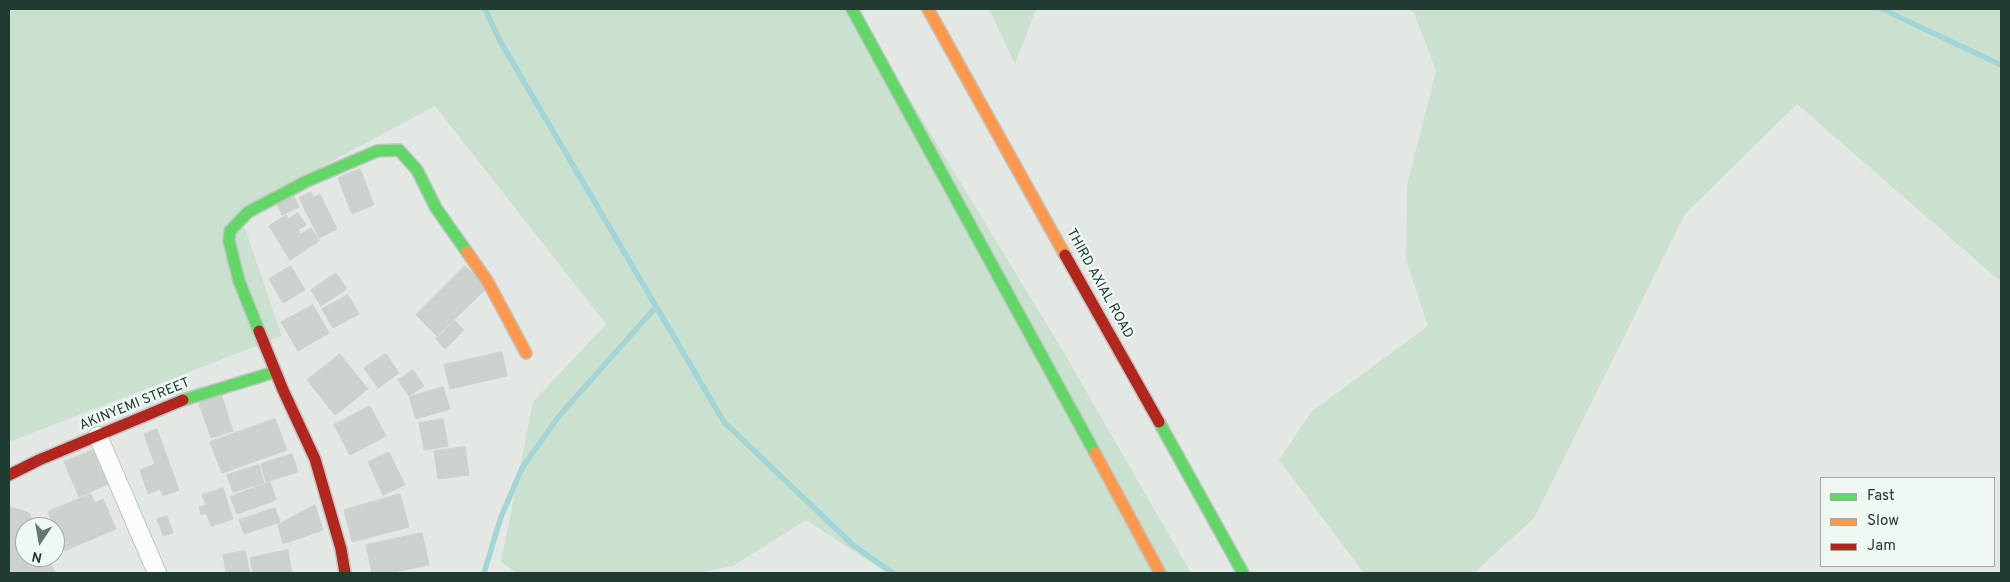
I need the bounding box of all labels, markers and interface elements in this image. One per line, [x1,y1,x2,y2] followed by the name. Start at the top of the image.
[1062,226,1136,342] street label: THIRD AXIAL ROAD
[77,375,193,435] street label: AKINYEMI STREET
[1820,477,1995,567] legend
[1867,487,1895,506] text: Fast
[1867,512,1899,531] text: Slow
[15,517,65,567] north arrow
[1867,537,1896,556] text: Jam
[30,547,44,566] text: N

